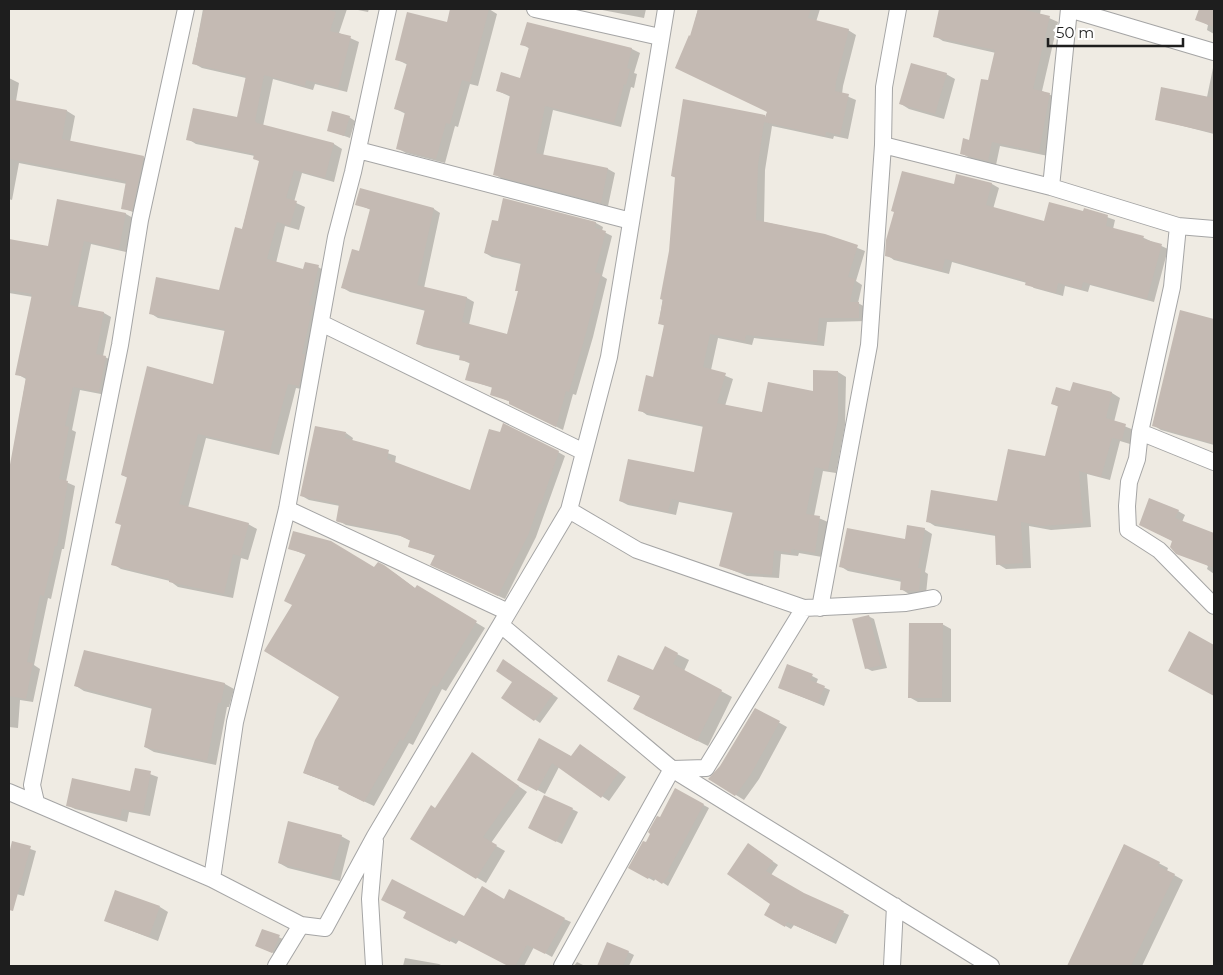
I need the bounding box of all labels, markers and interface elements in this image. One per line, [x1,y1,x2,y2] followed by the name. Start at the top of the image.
[1048,15,1183,47] scale bar
[1056,23,1094,42] text: 50 m

